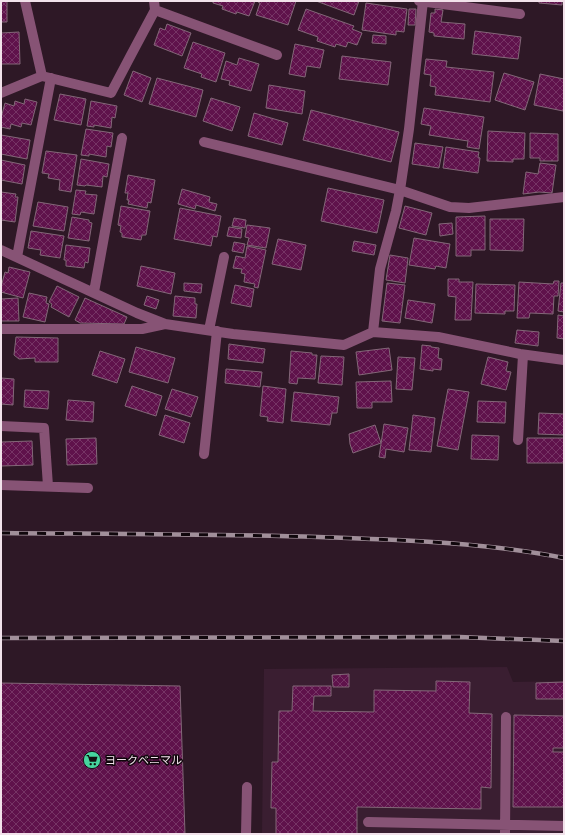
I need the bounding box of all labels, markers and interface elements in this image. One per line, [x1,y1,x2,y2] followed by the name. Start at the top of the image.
[82,750,102,770] supermarket icon: ヨークベニマル
[105,754,182,766] place label: ヨークベニマル

